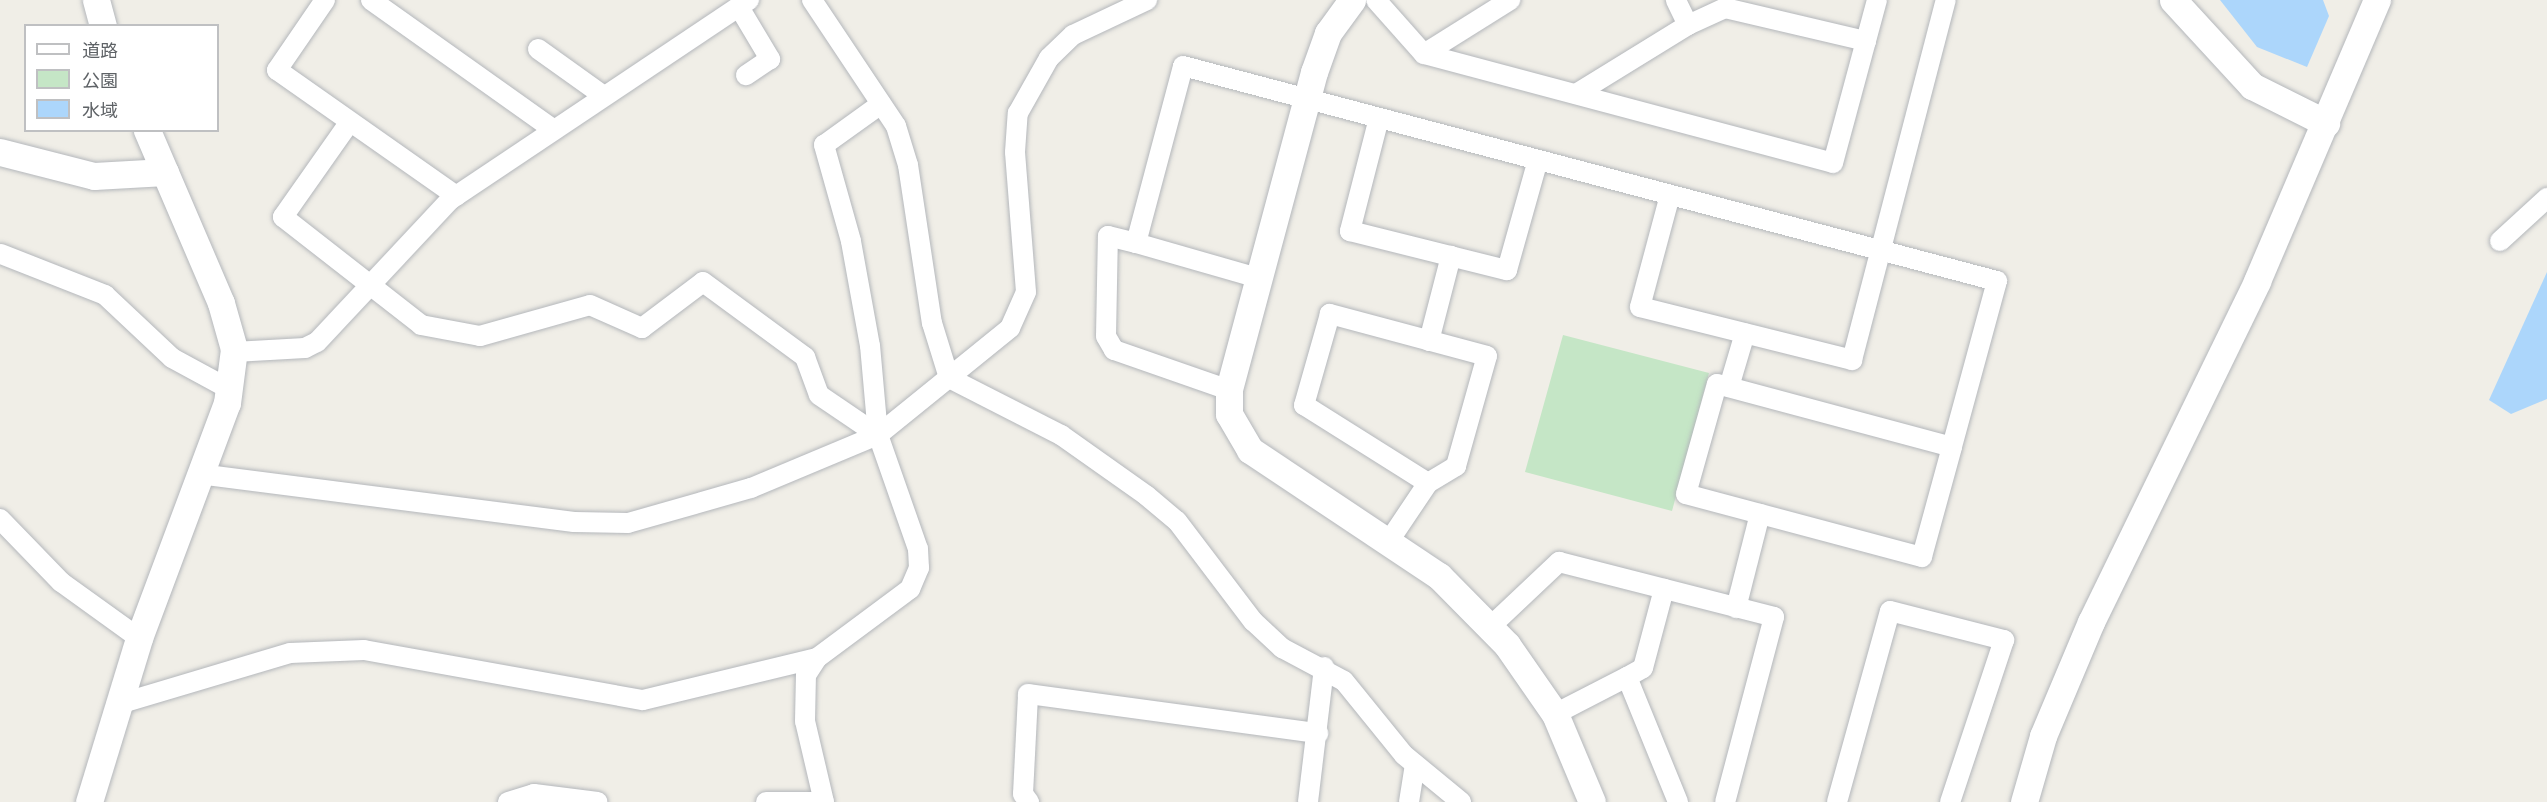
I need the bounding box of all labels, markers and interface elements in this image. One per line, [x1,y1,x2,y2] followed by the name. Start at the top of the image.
[24,24,219,132] legend
[82,40,118,62] text: 道路
[82,70,118,92] text: 公園
[82,100,118,122] text: 水域

